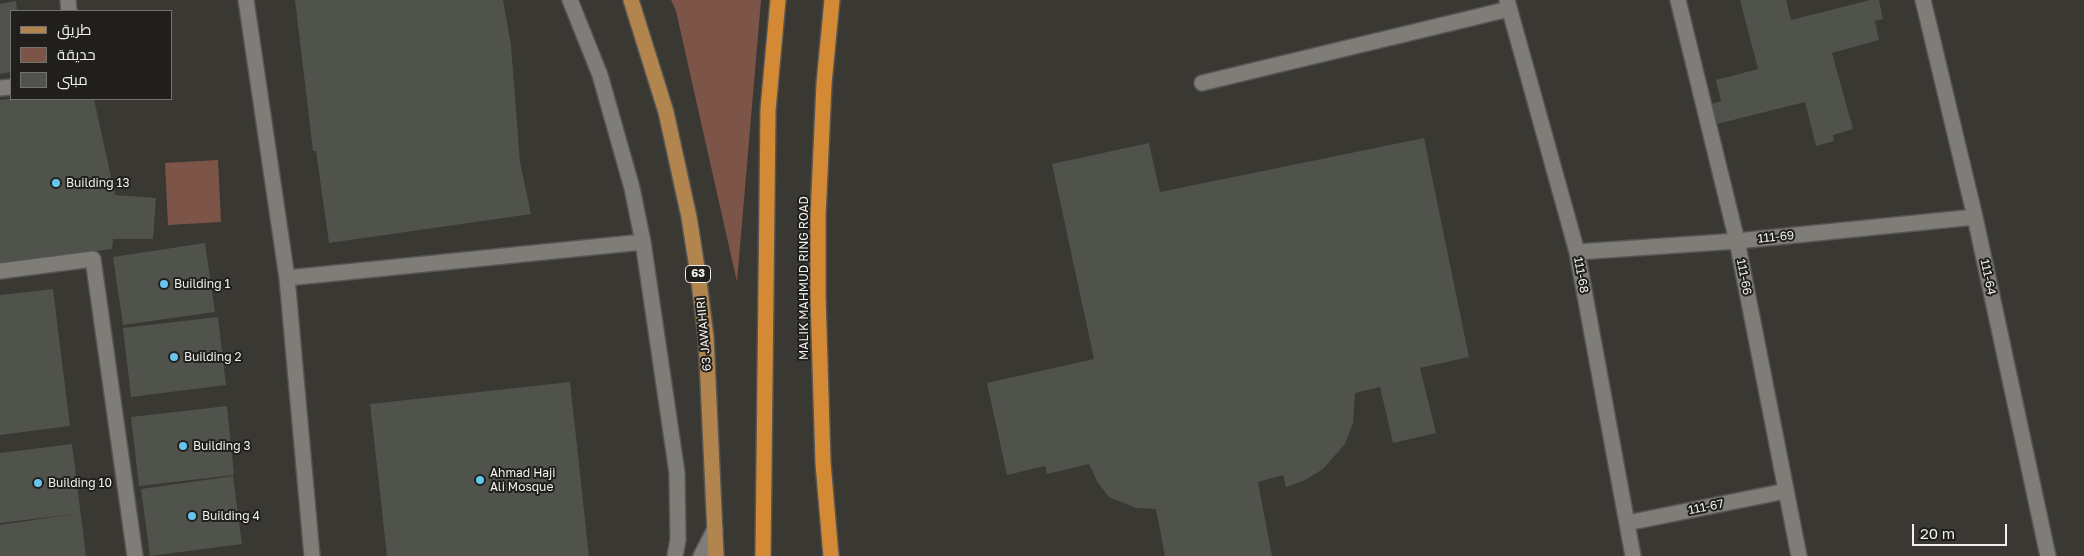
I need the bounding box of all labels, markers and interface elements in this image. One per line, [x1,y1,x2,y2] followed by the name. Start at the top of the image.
[10,10,172,100] legend
[57,20,91,38] text: طريق
[57,45,96,63] text: حديقة
[57,70,88,88] text: مبنى
[66,176,129,190] place label: Building 13
[50,177,62,189] marker: Building 13
[797,196,811,360] street label: MALIK MAHMUD RING ROAD
[1757,228,1795,246] street label: 111-69
[1571,256,1591,294] street label: 111-68
[1733,258,1755,296] street label: 111-66
[1977,258,1999,296] street label: 111-64
[686,266,710,282] road number: 63
[174,277,230,291] place label: Building 1
[158,278,170,290] marker: Building 1
[694,296,714,372] street label: 63 JAWAHIRI
[184,350,242,364] place label: Building 2
[168,351,180,363] marker: Building 2
[193,439,251,453] place label: Building 3
[177,440,189,452] marker: Building 3
[490,466,556,494] place label: Ahmad Haji Ali Mosque
[474,474,486,486] marker: Ahmad Haji Ali Mosque
[48,476,112,490] place label: Building 10
[32,477,44,489] marker: Building 10
[1687,497,1725,517] street label: 111-67
[202,509,260,523] place label: Building 4
[186,510,198,522] marker: Building 4
[1914,514,2009,546] scale bar
[1920,524,1955,542] text: 20 m

